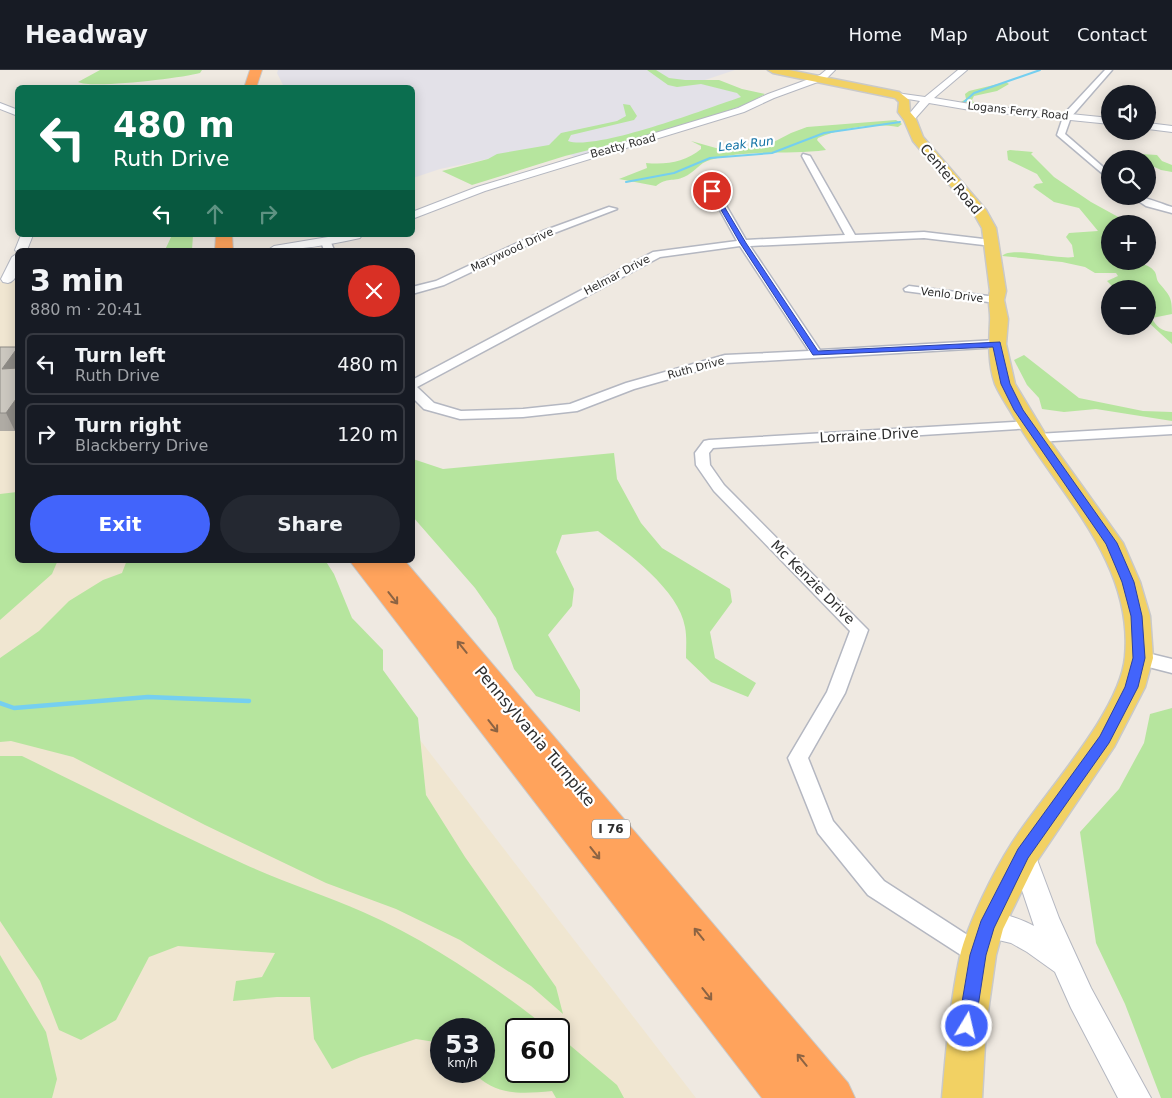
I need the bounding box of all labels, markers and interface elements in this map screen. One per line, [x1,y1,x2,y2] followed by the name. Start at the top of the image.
[25,21,148,49] text: Headway
[849,24,902,45] text: Home
[930,24,968,45] text: Map
[996,24,1049,45] text: About
[1077,24,1147,45] text: Contact
[1101,85,1156,335] map controls
[1101,85,1156,140] button: sound
[967,99,1069,123] street label: Logans Ferry Road
[30,105,95,170] icon: left
[113,105,235,145] text: 480 m
[589,131,657,161] street label: Beatty Road
[717,134,775,154] water label: Leak Run
[917,141,985,217] street label: Center Road
[113,146,229,171] text: Ruth Drive
[1101,150,1156,205] button: search
[691,170,733,212] pin
[698,177,726,205] icon: arrive
[148,200,176,228] icon: left
[201,200,229,228] icon: ahead
[254,200,282,228] icon: right
[1101,215,1156,270] button: +
[469,225,556,275] street label: Marywood Drive
[582,252,652,298] street label: Helmar Drive
[30,263,124,298] text: 3 min
[348,265,400,317] button: close
[1101,280,1156,335] button: −
[920,285,984,305] street label: Venlo Drive
[30,300,143,319] text: 880 m · 20:41
[75,344,166,366] text: Turn left
[32,350,60,378] icon: left
[337,353,398,375] text: 480 m
[666,354,726,382] street label: Ruth Drive
[75,366,160,385] text: Ruth Drive
[75,414,181,436] text: Turn right
[32,420,60,448] icon: right
[337,423,398,445] text: 120 m
[819,424,919,446] street label: Lorraine Drive
[75,436,208,455] text: Blackberry Drive
[30,495,210,553] button: Exit
[220,495,400,553] button: Share
[768,537,858,627] street label: Mc Kenzie Drive
[387,591,398,604] one-way arrow
[456,641,467,654] one-way arrow
[471,662,599,810] street label: Pennsylvania Turnpike
[488,719,499,732] one-way arrow
[592,820,630,839] road number: I 76
[589,846,600,859] one-way arrow
[693,928,705,941] one-way arrow
[701,987,712,1000] one-way arrow
[940,999,992,1051] position arrow
[505,1018,570,1083] speed limit sign: 60
[445,1030,480,1059] text: 53
[796,1054,807,1067] one-way arrow
[447,1056,478,1070] text: km/h

